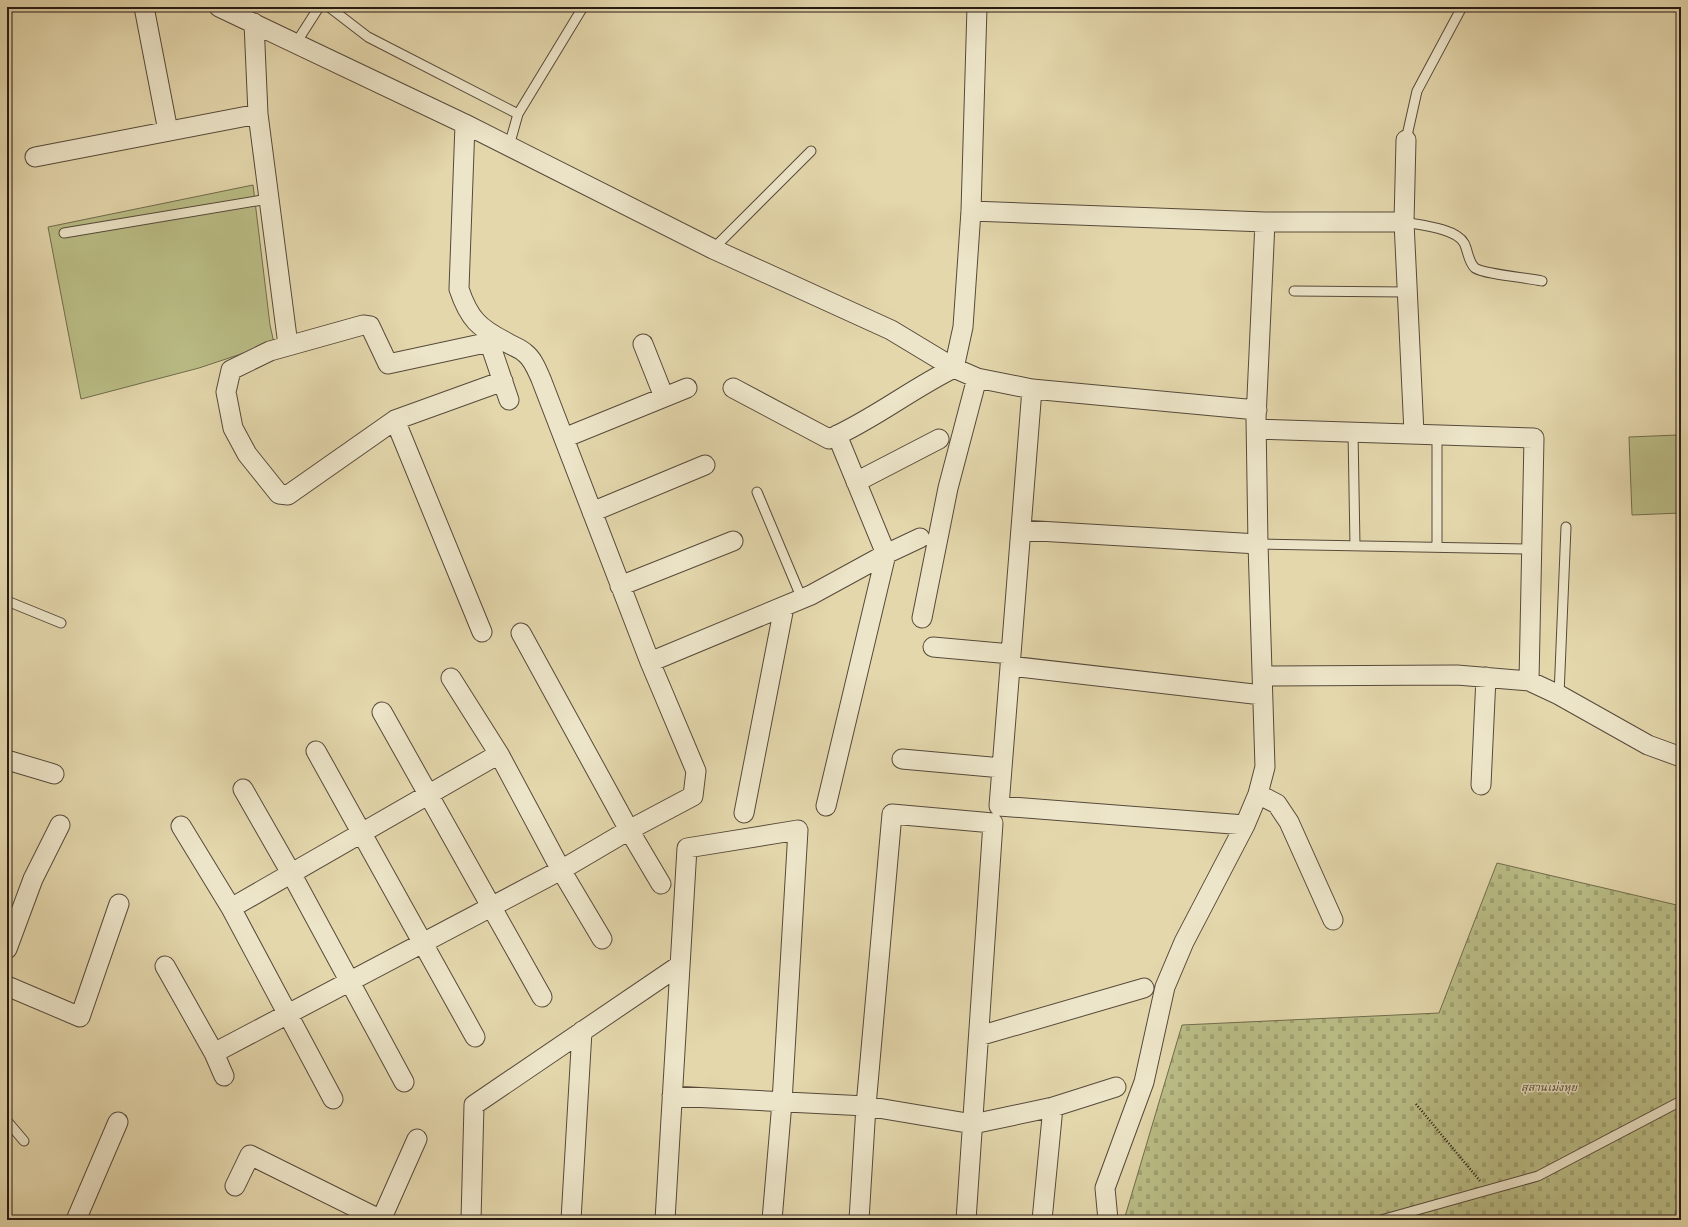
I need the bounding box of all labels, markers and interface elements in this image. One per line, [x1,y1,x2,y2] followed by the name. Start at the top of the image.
[1521,1081,1578,1096] park label: สุสานเม่งหุย

